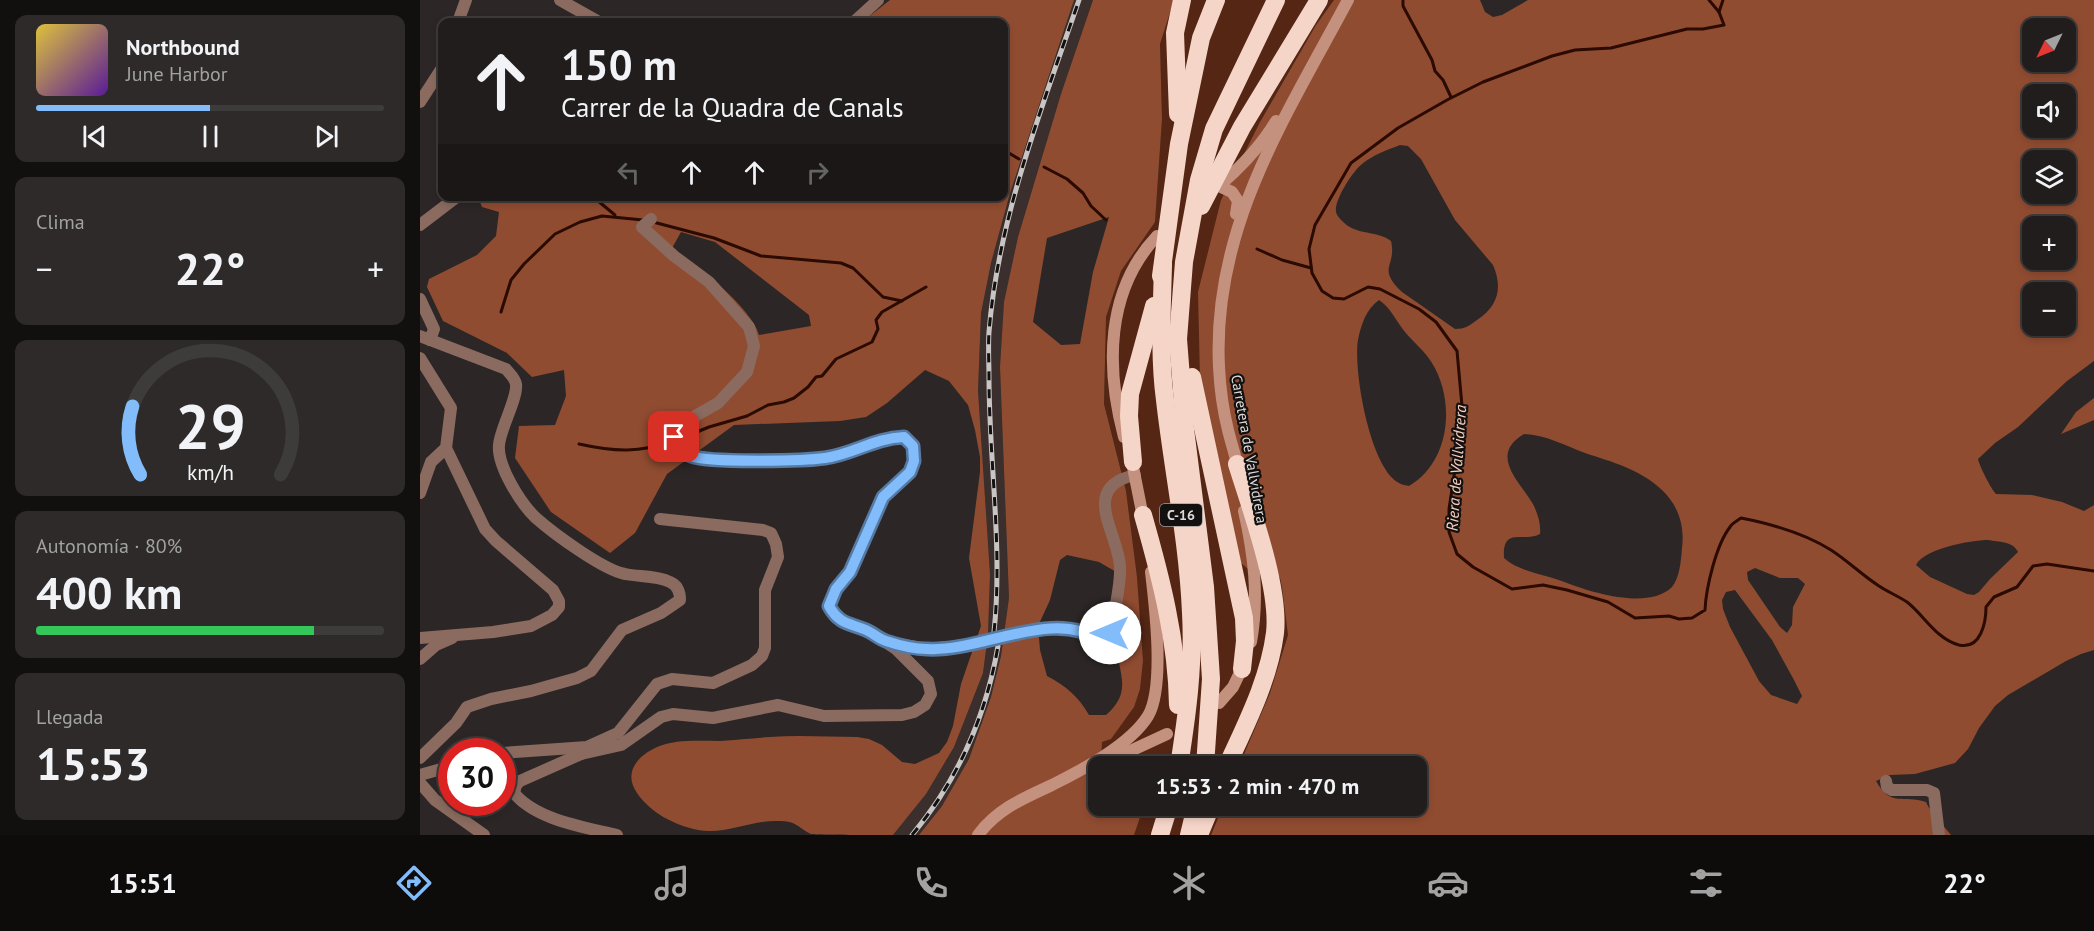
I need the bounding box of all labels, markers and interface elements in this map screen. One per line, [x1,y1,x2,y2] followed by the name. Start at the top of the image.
[2022,18,2076,72] north arrow
[2022,18,2076,336] map controls
[126,33,240,61] text: Northbound
[561,37,677,92] text: 150 m
[462,42,540,120] icon: ahead
[126,61,228,87] text: June Harbor
[2022,84,2076,138] button: sound
[561,90,904,124] text: Carrer de la Quadra de Canals
[78,120,111,153] icon: previous
[194,120,227,153] icon: pause
[310,120,343,153] icon: next
[2022,150,2076,204] button: layers
[612,156,645,189] icon: left
[675,156,708,189] icon: ahead
[738,156,771,189] icon: ahead
[801,156,834,189] icon: right
[36,209,85,235] text: Clima
[2022,216,2076,270] button: +
[175,239,245,297] text: 22°
[36,247,53,290] text: −
[367,247,384,290] text: +
[2022,282,2076,336] button: −
[1227,373,1272,525] street label: Carretera de Vallvidrera
[175,385,245,466] text: 29
[1442,404,1470,532] water label: Riera de Vallvidrera
[648,411,699,462] pin
[657,420,690,453] icon: arrive
[186,458,233,486] text: km/h
[1160,504,1202,526] road number: C-16
[36,533,182,559] text: Autonomía · 80%
[36,563,182,621] text: 400 km
[1078,601,1142,665] position arrow
[36,704,103,730] text: Llegada
[36,734,150,792] text: 15:53
[438,738,516,816] speed limit sign: 30
[1156,772,1359,800] text: 15:53 · 2 min · 470 m
[393,862,435,904] icon: directions
[651,862,693,904] icon: music
[910,862,952,904] icon: phone
[1168,862,1210,904] icon: climate
[1427,862,1469,904] icon: car
[1685,862,1727,904] icon: filters
[108,866,177,900] text: 15:51
[1943,866,1986,900] text: 22°

